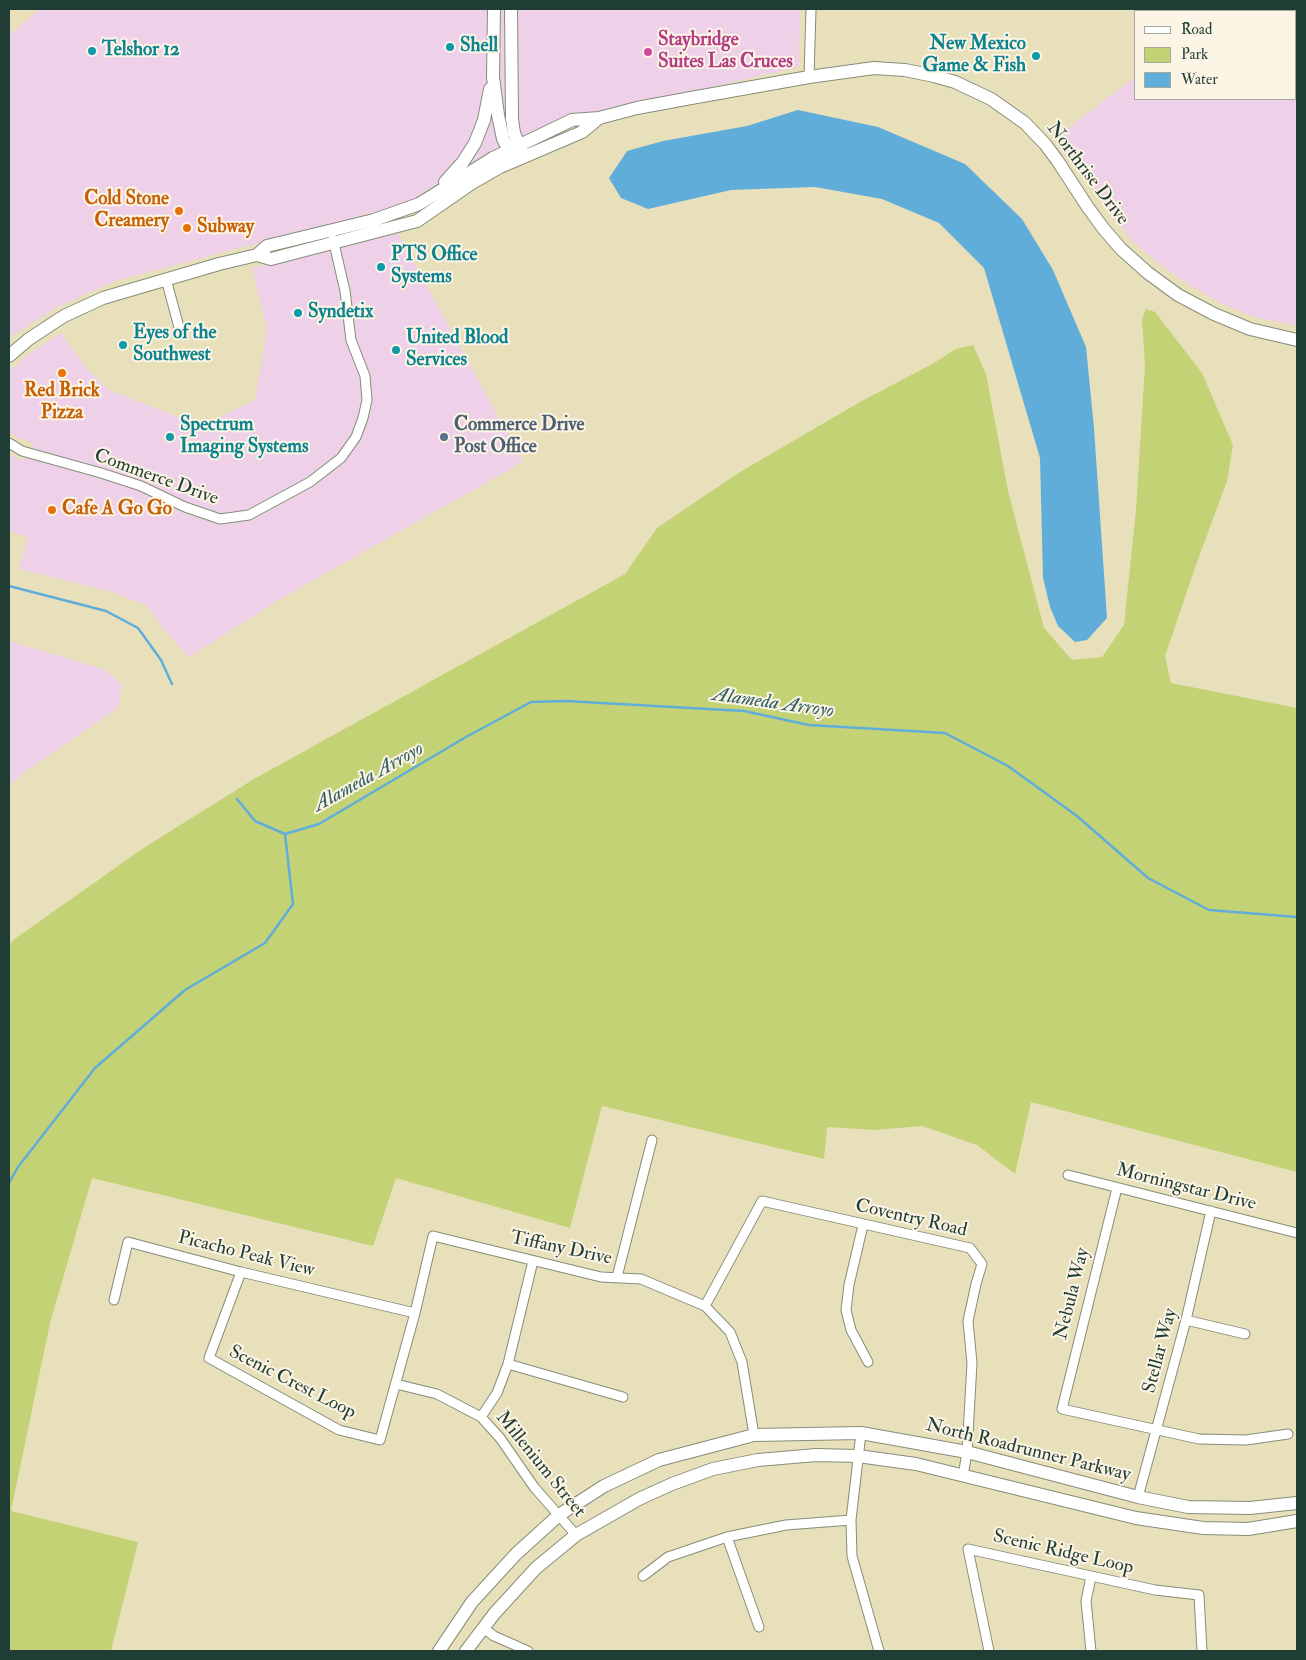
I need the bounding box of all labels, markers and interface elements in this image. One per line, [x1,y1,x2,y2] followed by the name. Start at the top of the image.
[1134,10,1296,100] legend
[1181,20,1212,39] text: Road
[658,30,793,74] place label: Staybridge Suites Las Cruces
[922,34,1026,78] place label: New Mexico Game & Fish
[460,36,498,58] place label: Shell
[102,40,180,62] place label: Telshor 12
[444,41,456,53] marker: Shell
[86,45,98,57] marker: Telshor 12
[1181,45,1208,64] text: Park
[642,46,654,58] marker: Staybridge Suites Las Cruces
[1030,50,1042,62] marker: New Mexico Game & Fish
[1181,70,1218,89] text: Water
[1041,118,1133,230] street label: Northrise Drive
[84,189,169,233] place label: Cold Stone Creamery
[173,205,185,217] marker: Cold Stone Creamery
[197,217,254,239] place label: Subway
[181,222,193,234] marker: Subway
[391,245,478,289] place label: PTS Office Systems
[375,261,387,273] marker: PTS Office Systems
[308,302,373,324] place label: Syndetix
[292,307,304,319] marker: Syndetix
[133,323,216,367] place label: Eyes of the Southwest
[406,328,508,372] place label: United Blood Services
[117,339,129,351] marker: Eyes of the Southwest
[390,344,402,356] marker: United Blood Services
[56,367,68,379] marker: Red Brick Pizza
[24,381,100,425] place label: Red Brick Pizza
[180,415,308,459] place label: Spectrum Imaging Systems
[454,415,585,459] place label: Commerce Drive Post Office
[164,431,176,443] marker: Spectrum Imaging Systems
[438,431,450,443] marker: Commerce Drive Post Office
[91,445,221,511] street label: Commerce Drive
[62,499,172,521] place label: Cafe A Go Go
[46,504,58,516] marker: Cafe A Go Go
[711,684,835,724] water label: Alameda Arroyo
[310,738,428,818] water label: Alameda Arroyo
[1114,1160,1258,1216] street label: Morningstar Drive
[853,1195,969,1243] street label: Coventry Road
[175,1227,317,1283] street label: Picacho Peak View
[508,1227,614,1271] street label: Tiffany Drive
[1051,1246,1095,1342] street label: Nebula Way
[1139,1306,1183,1396] street label: Stellar Way
[225,1341,359,1425] street label: Scenic Crest Loop
[490,1407,590,1523] street label: Millenium Street
[923,1415,1133,1487] street label: North Roadrunner Parkway
[991,1526,1135,1580] street label: Scenic Ridge Loop

